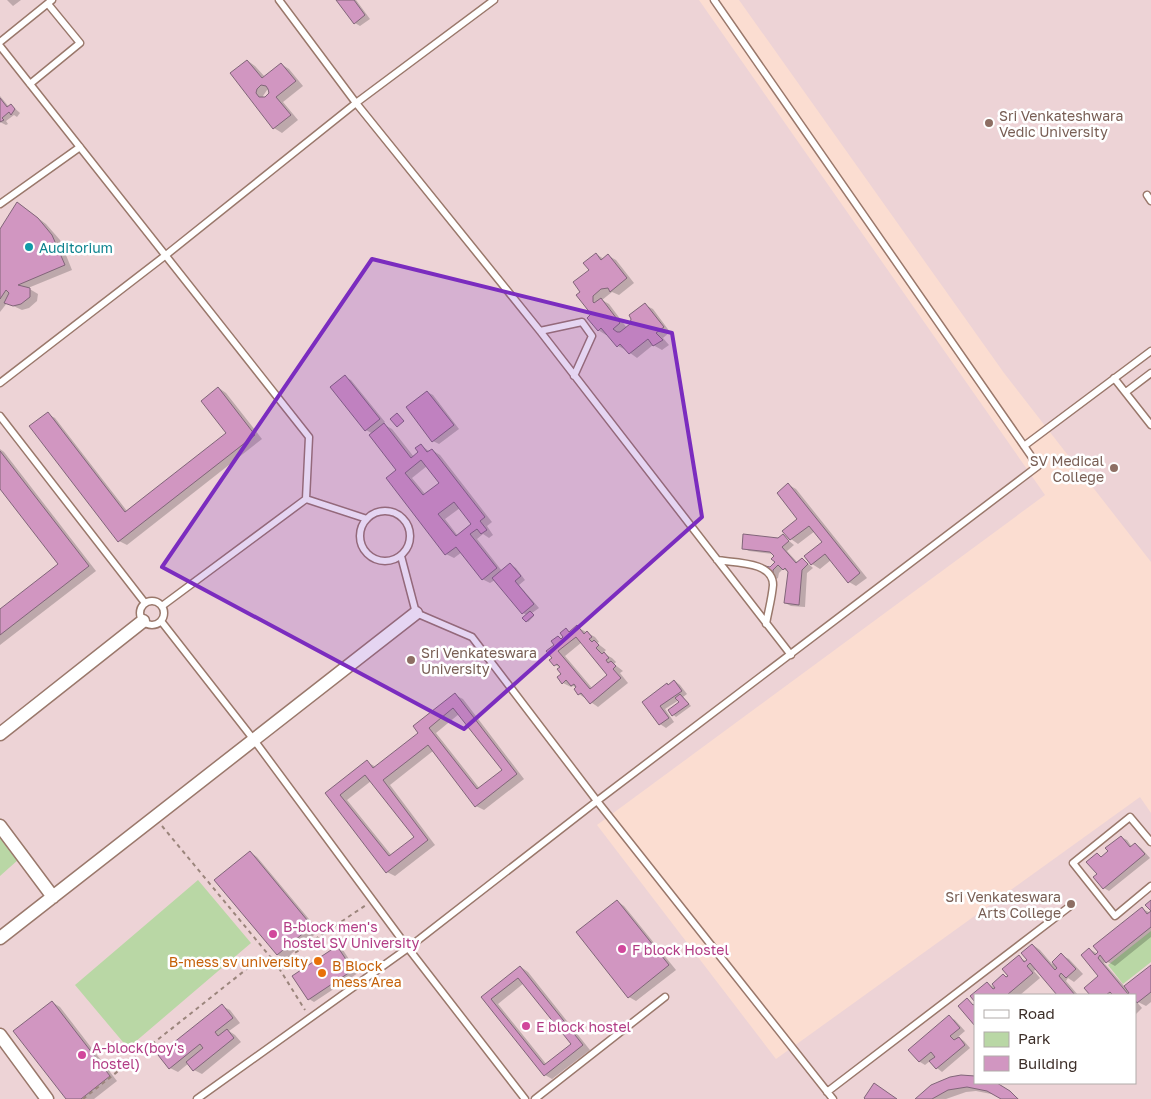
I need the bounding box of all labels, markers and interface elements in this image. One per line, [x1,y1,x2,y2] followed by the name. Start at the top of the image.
[999,107,1123,140] place label: Sri Venkateshwara Vedic University
[983,117,995,129] marker: Sri Venkateshwara Vedic University
[39,239,113,256] place label: Auditorium
[23,241,35,253] marker: Auditorium
[1030,452,1104,485] place label: SV Medical College
[1108,462,1120,474] marker: SV Medical College
[421,644,537,677] place label: Sri Venkateswara University
[405,654,417,666] marker: Sri Venkateswara University
[945,888,1061,921] place label: Sri Venkateswara Arts College
[1065,898,1077,910] marker: Sri Venkateswara Arts College
[283,918,420,951] place label: B-block men's hostel SV University
[267,928,279,940] marker: B-block men's hostel SV University
[632,941,729,958] place label: F block Hostel
[616,943,628,955] marker: F block Hostel
[169,953,308,970] place label: B-mess sv university
[312,955,324,967] marker: B-mess sv university
[332,957,402,990] place label: B Block mess Area
[316,967,328,979] marker: B Block mess Area
[974,994,1136,1084] legend
[1018,1004,1055,1022] text: Road
[536,1018,631,1035] place label: E block hostel
[520,1020,532,1032] marker: E block hostel
[1018,1029,1051,1047] text: Park
[92,1039,185,1072] place label: A-block(boy's hostel)
[76,1049,88,1061] marker: A-block(boy's hostel)
[1018,1054,1078,1072] text: Building

